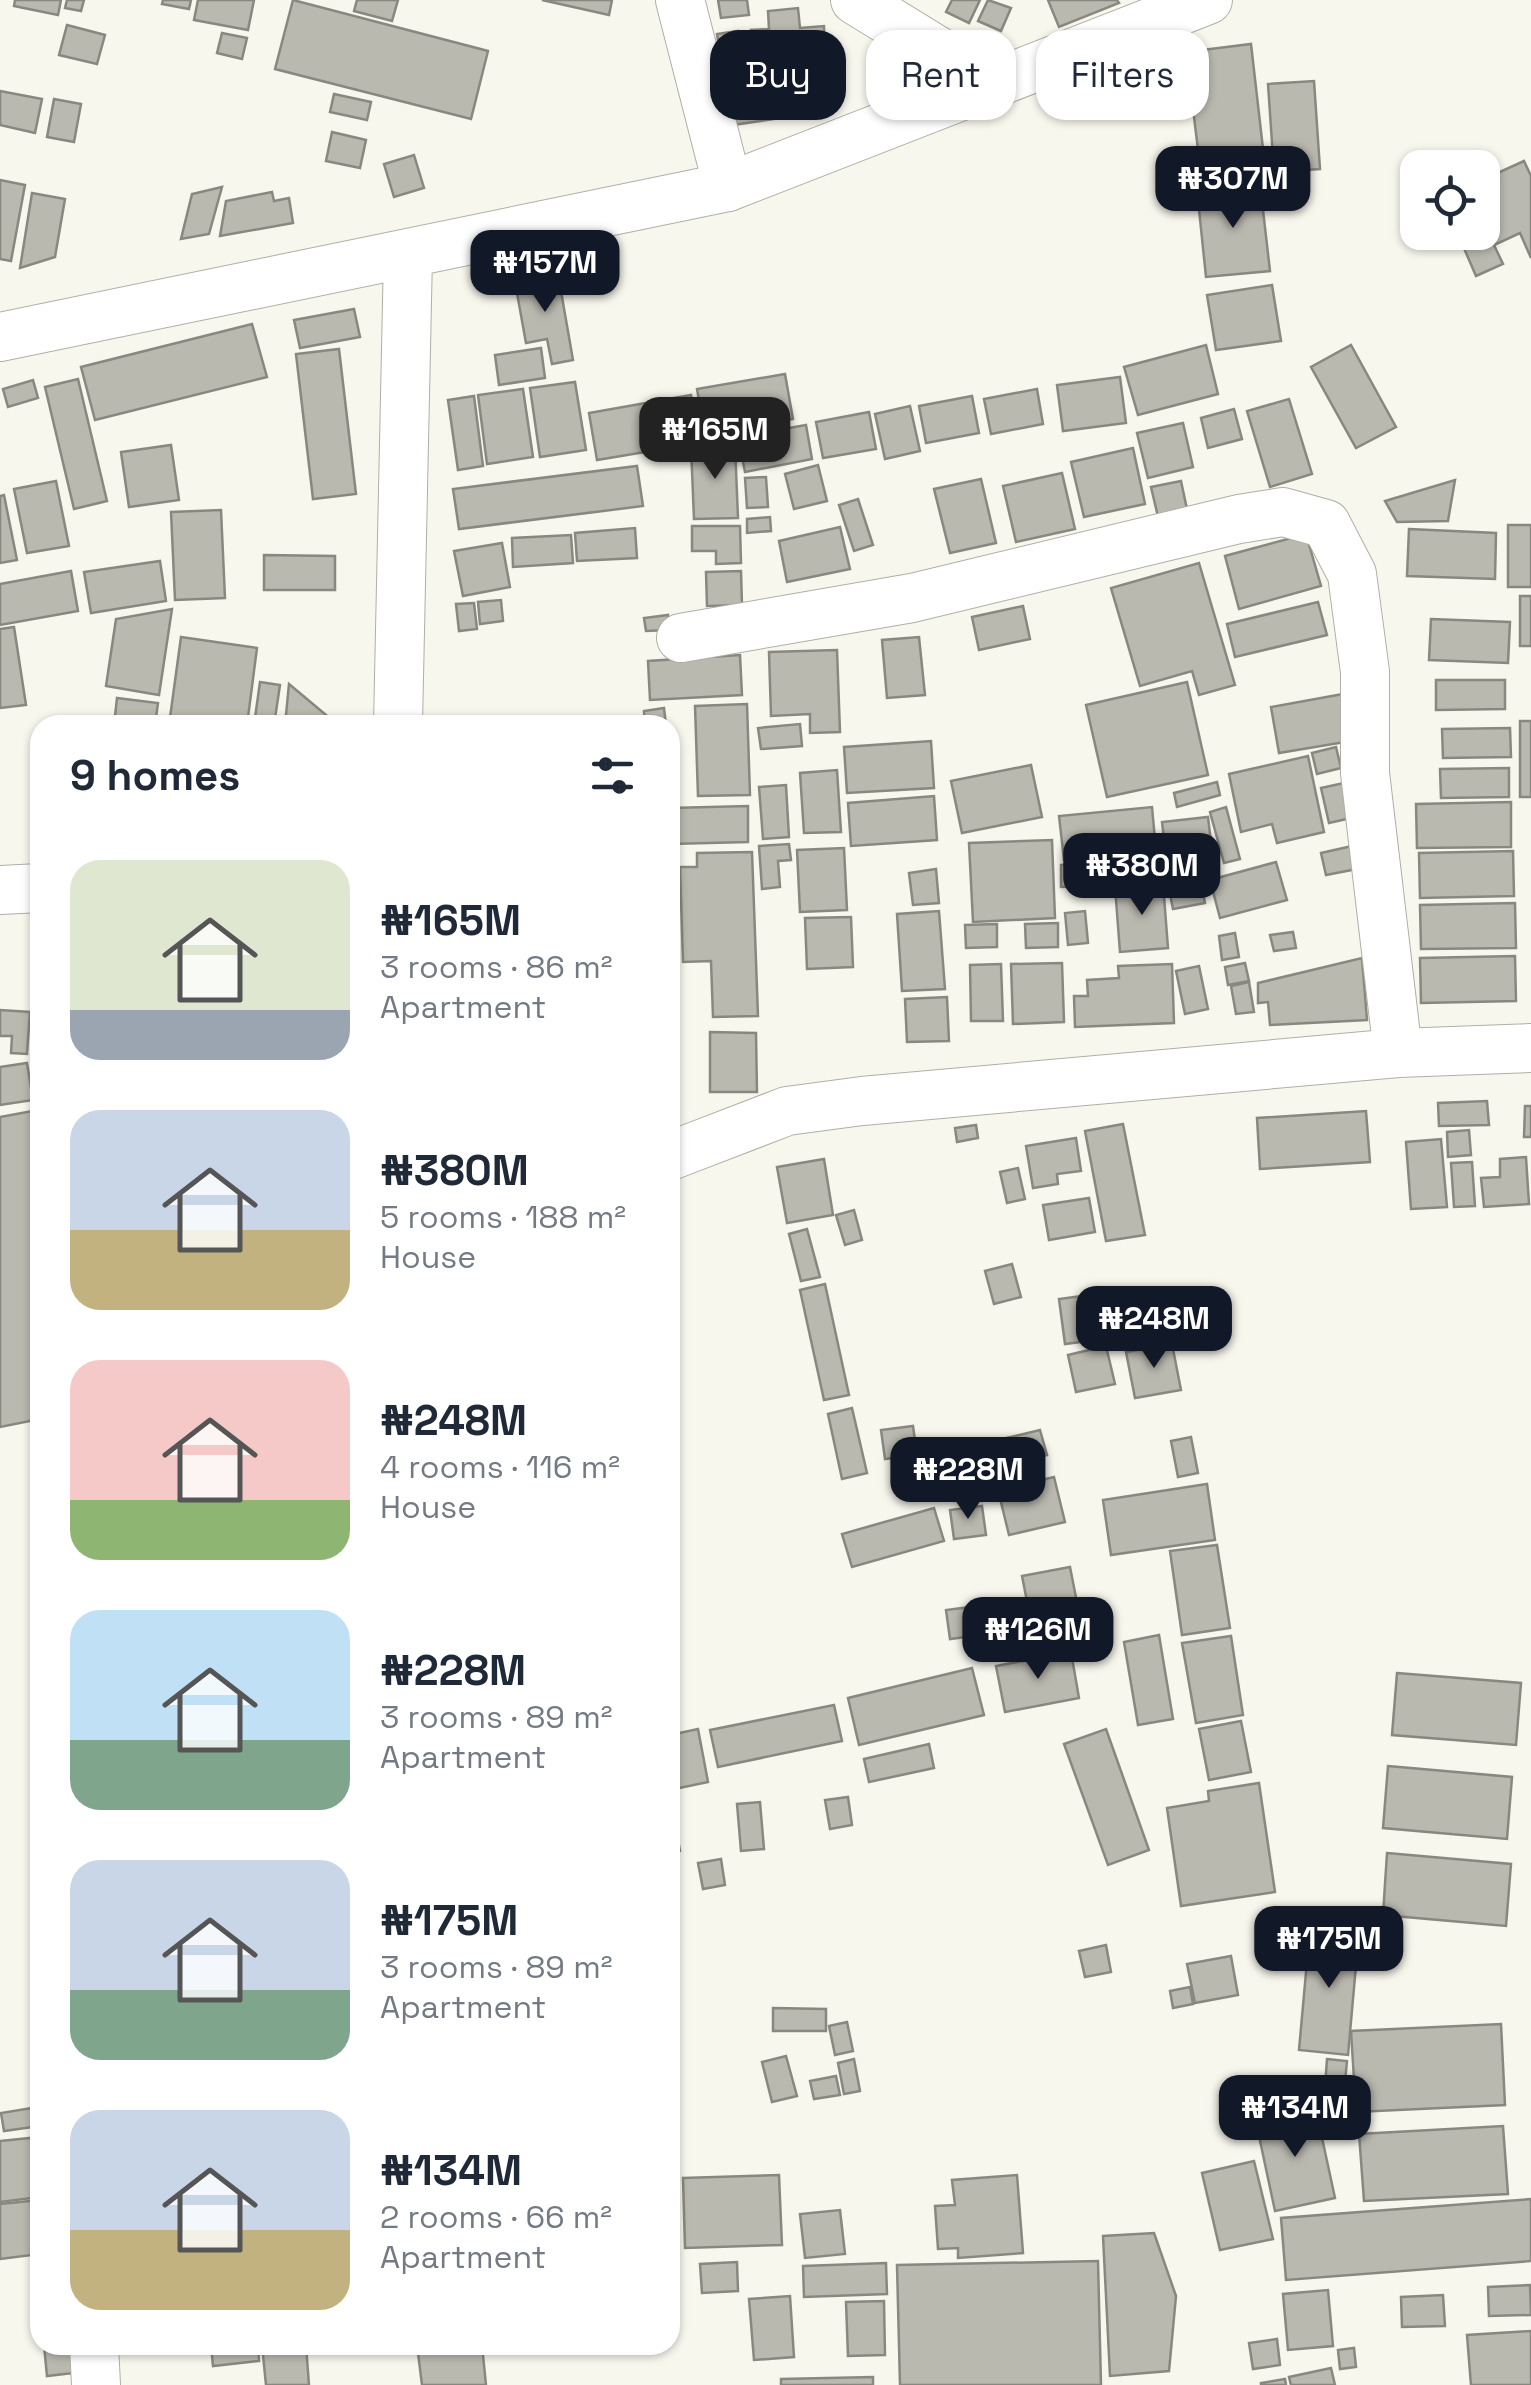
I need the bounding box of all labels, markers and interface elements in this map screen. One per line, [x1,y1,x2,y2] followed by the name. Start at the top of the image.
[710,30,846,120] chip: Buy
[866,30,1016,120] chip: Rent
[1036,30,1209,120] chip: Filters
[1163,146,1303,231] pin: ₦307M
[1400,150,1500,250] map controls
[1400,150,1500,250] button: locate
[1177,158,1289,198] text: ₦307M
[475,230,615,315] pin: ₦157M
[492,242,598,282] text: ₦157M
[645,397,785,482] pin: ₦165M
[661,409,769,449] text: ₦165M
[585,748,640,803] icon: filters
[70,749,240,802] text: 9 homes
[1072,833,1212,918] pin: ₦380M
[1085,845,1199,885] text: ₦380M
[380,894,521,947] text: ₦165M
[150,900,270,1020] icon: home
[380,947,612,987] text: 3 rooms · 86 m²
[380,987,546,1027] text: Apartment
[380,1144,529,1197] text: ₦380M
[150,1150,270,1270] icon: home
[380,1197,626,1237] text: 5 rooms · 188 m²
[380,1237,476,1277] text: House
[1084,1286,1224,1371] pin: ₦248M
[1098,1298,1210,1338] text: ₦248M
[380,1394,527,1447] text: ₦248M
[150,1400,270,1520] icon: home
[898,1437,1038,1522] pin: ₦228M
[380,1447,620,1487] text: 4 rooms · 116 m²
[912,1449,1024,1489] text: ₦228M
[380,1487,476,1527] text: House
[968,1597,1108,1682] pin: ₦126M
[984,1609,1092,1649] text: ₦126M
[380,1644,526,1697] text: ₦228M
[150,1650,270,1770] icon: home
[380,1697,612,1737] text: 3 rooms · 89 m²
[380,1737,546,1777] text: Apartment
[380,1894,518,1947] text: ₦175M
[150,1900,270,2020] icon: home
[1259,1906,1399,1991] pin: ₦175M
[1276,1918,1382,1958] text: ₦175M
[380,1947,612,1987] text: 3 rooms · 89 m²
[380,1987,546,2027] text: Apartment
[1225,2075,1365,2160] pin: ₦134M
[1241,2087,1349,2127] text: ₦134M
[380,2144,522,2197] text: ₦134M
[150,2150,270,2270] icon: home
[380,2197,612,2237] text: 2 rooms · 66 m²
[380,2237,546,2277] text: Apartment

